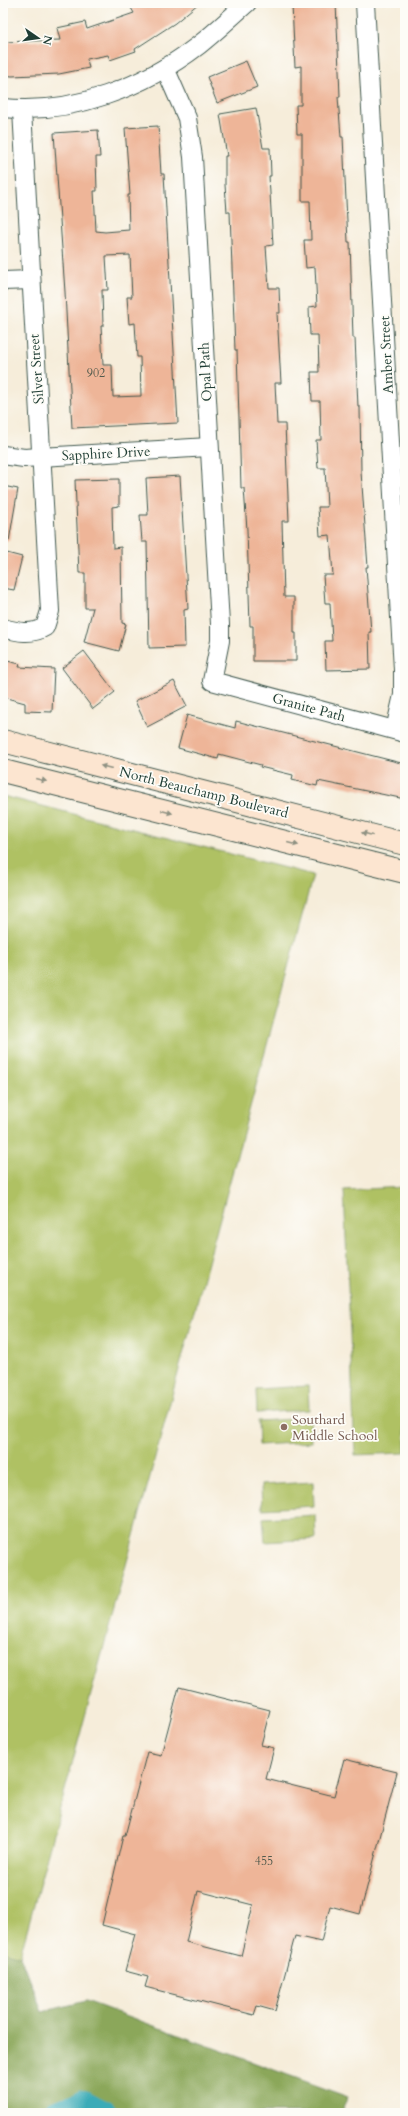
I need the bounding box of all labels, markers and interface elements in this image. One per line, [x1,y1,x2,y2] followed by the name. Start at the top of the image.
[18,18,58,58] north arrow
[39,34,56,47] text: N
[375,315,398,395] street label: Amber Street
[25,333,48,405] street label: Silver Street
[194,342,217,402] street label: Opal Path
[87,365,105,381] house number: 902
[61,442,151,465] street label: Sapphire Drive
[270,689,348,726] street label: Granite Path
[117,762,291,823] street label: North Beauchamp Boulevard
[99,764,112,770] one-way arrow
[35,778,47,784] one-way arrow
[161,809,173,815] one-way arrow
[361,831,373,837] one-way arrow
[287,841,299,847] one-way arrow
[292,1410,378,1445] place label: Southard Middle School
[279,1422,289,1432] marker: Southard Middle School
[255,1853,273,1869] house number: 455

